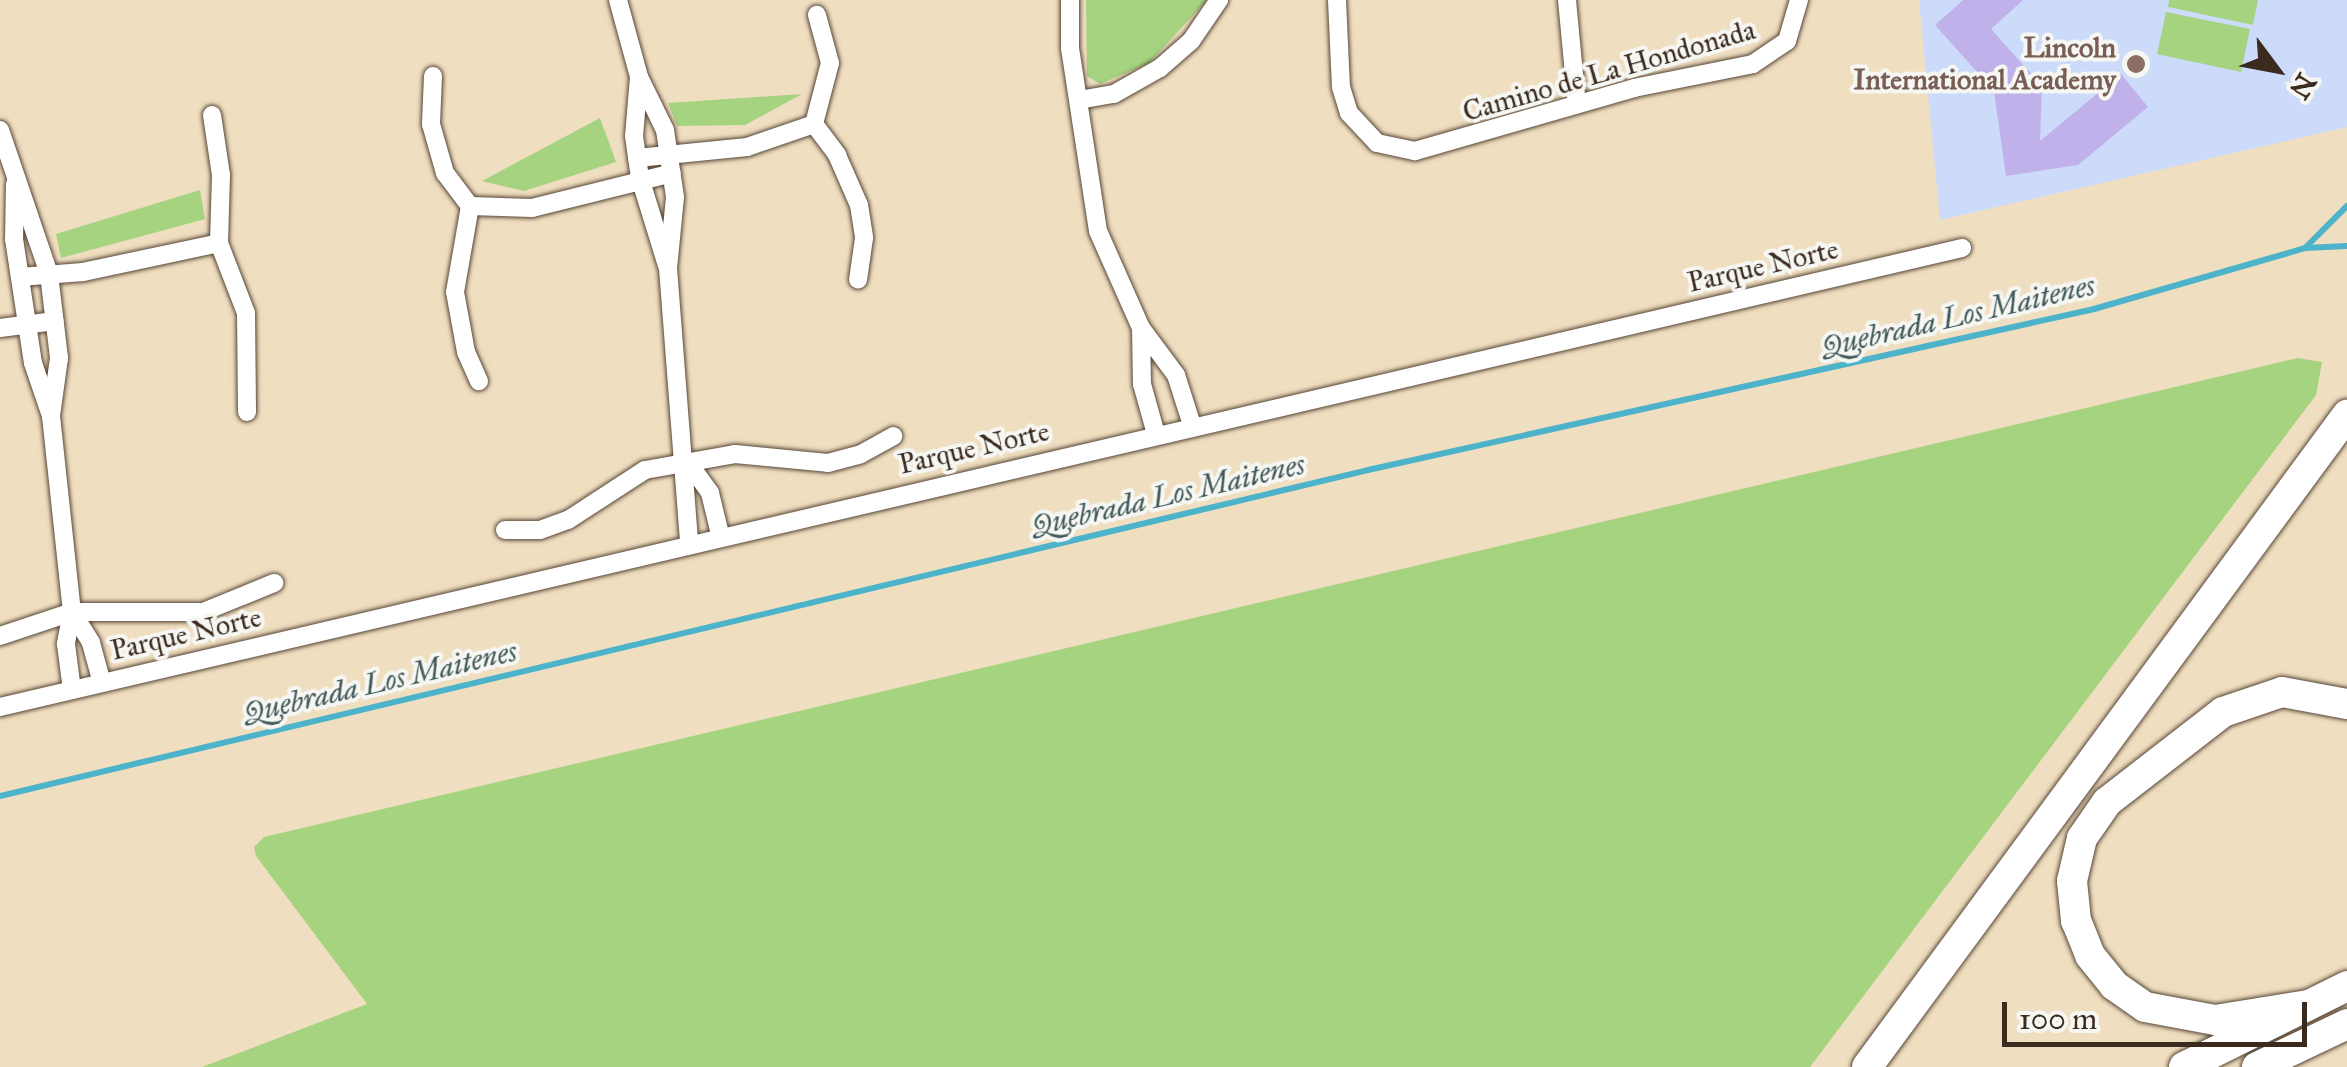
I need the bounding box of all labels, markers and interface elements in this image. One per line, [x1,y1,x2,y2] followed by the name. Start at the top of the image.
[1459,13,1759,129] street label: Camino de La Hondonada
[2227,20,2327,120] north arrow
[1853,31,2116,97] place label: Lincoln International Academy
[2125,53,2147,75] marker: Lincoln International Academy
[2282,67,2324,106] text: N
[1685,232,1841,300] street label: Parque Norte
[1818,267,2098,365] water label: Quebrada Los Maitenes
[896,414,1052,482] street label: Parque Norte
[1028,446,1308,544] water label: Quebrada Los Maitenes
[108,600,264,668] street label: Parque Norte
[240,633,520,731] water label: Quebrada Los Maitenes
[2007,982,2312,1044] scale bar
[2019,1001,2097,1037] text: 100 m

